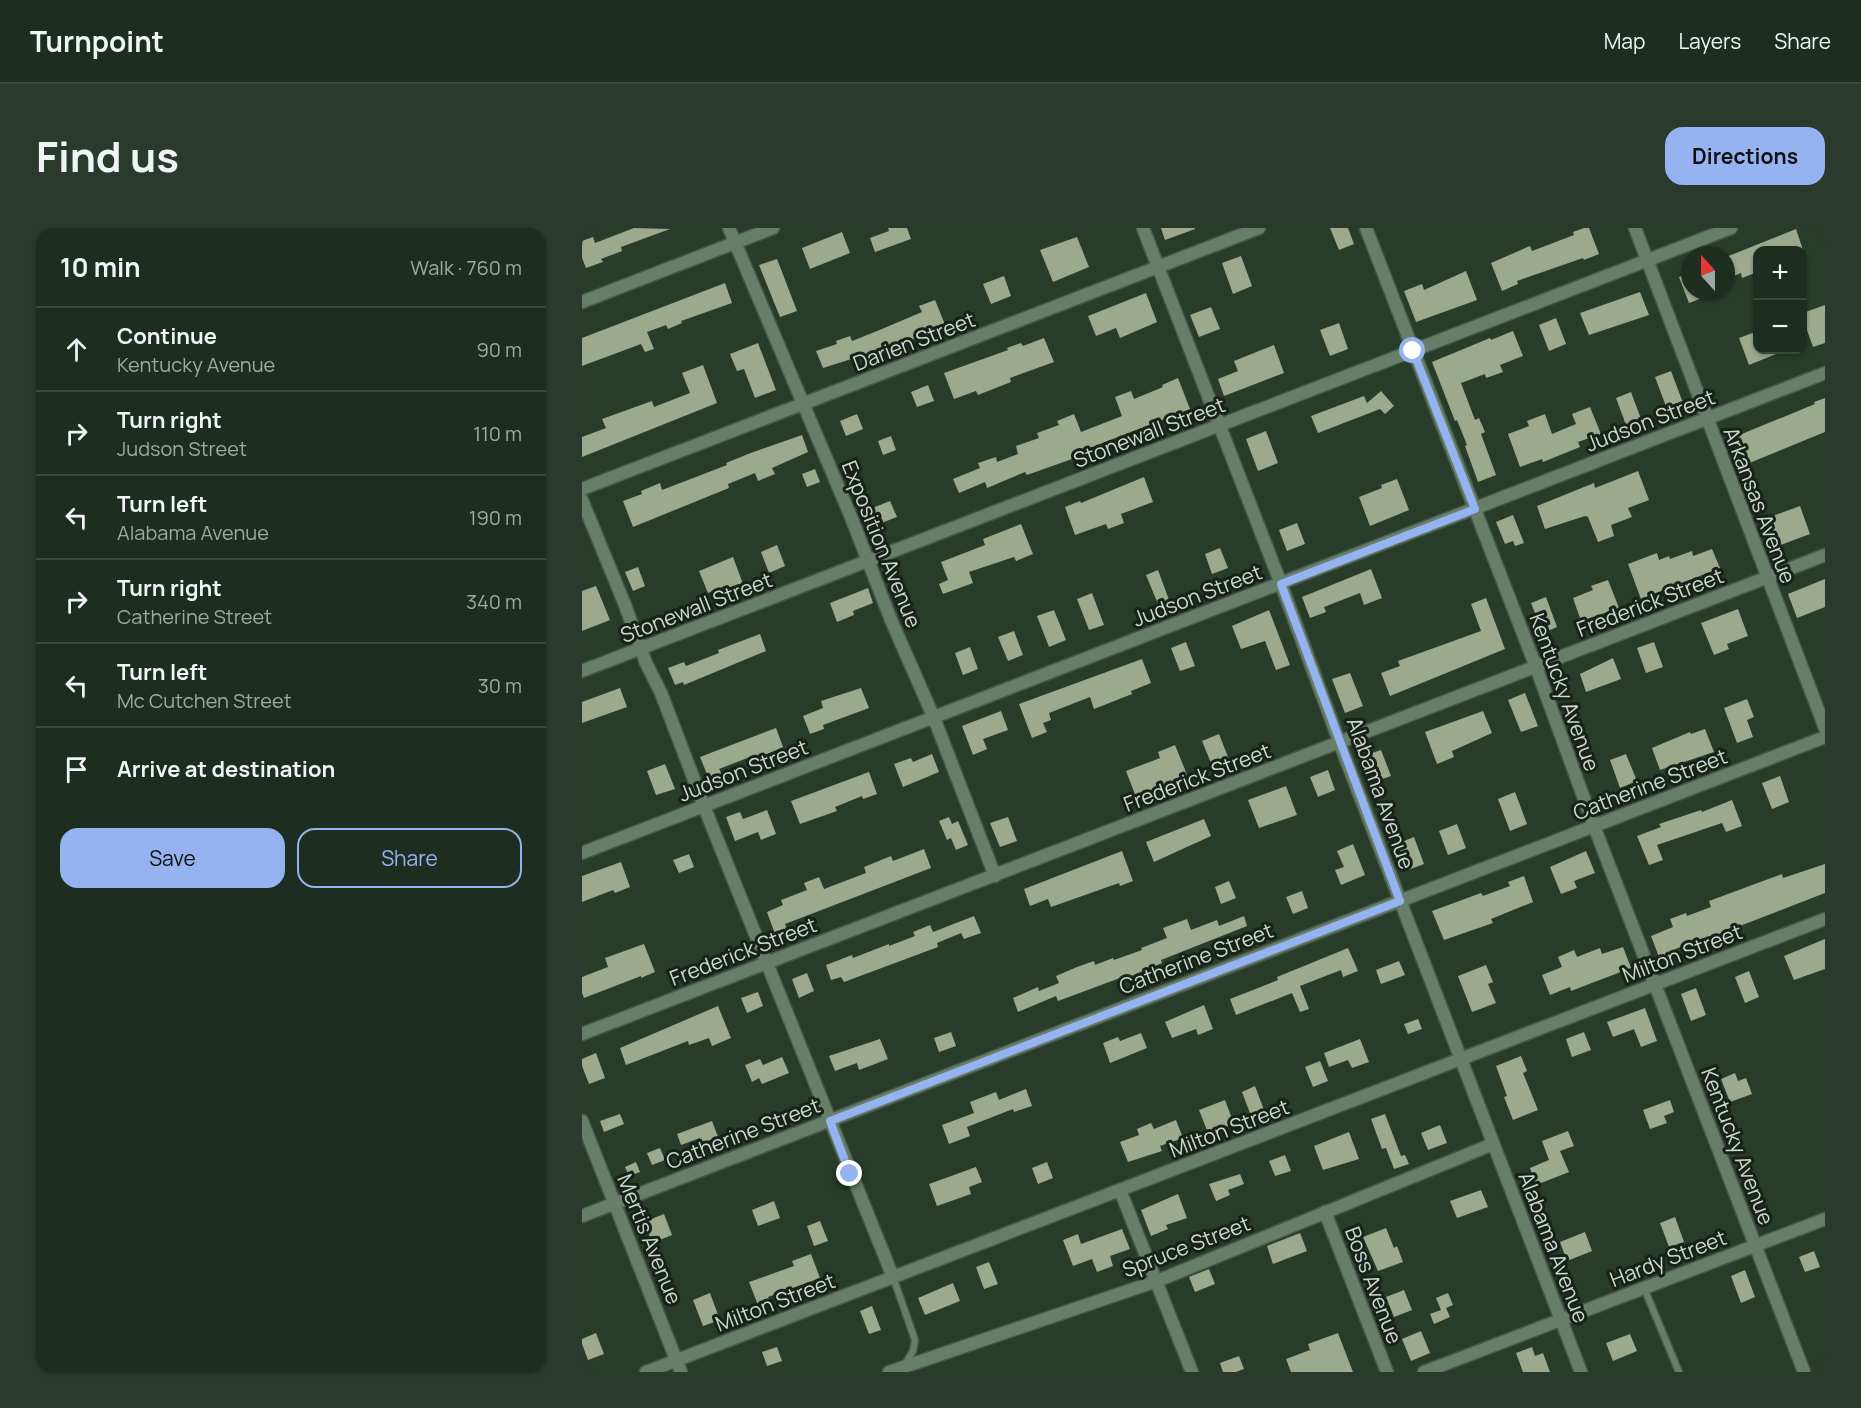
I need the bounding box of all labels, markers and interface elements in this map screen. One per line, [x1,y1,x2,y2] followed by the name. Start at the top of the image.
[30,22,164,60] text: Turnpoint
[1604,27,1645,55] text: Map
[1678,27,1741,55] text: Layers
[1774,27,1831,55] text: Share
[36,127,179,185] text: Find us
[1665,127,1825,185] button: Directions
[1681,246,1735,300] north arrow
[1753,246,1807,354] map controls
[1753,246,1807,300] button: +
[60,249,141,285] text: 10 min
[410,254,522,281] text: Walk · 760 m
[1753,300,1807,354] button: −
[849,305,979,377] street label: Darien Street
[117,321,217,351] text: Continue
[60,333,93,366] icon: ahead
[476,336,522,363] text: 90 m
[1399,337,1425,363] route start
[117,351,275,378] text: Kentucky Avenue
[1581,382,1719,458] street label: Judson Street
[1069,390,1229,474] street label: Stonewall Street
[117,405,222,435] text: Turn right
[60,417,93,450] icon: right
[473,420,522,447] text: 110 m
[1717,423,1803,587] street label: Arkansas Avenue
[117,435,247,462] text: Judson Street
[836,456,928,632] street label: Exposition Avenue
[117,489,207,519] text: Turn left
[60,501,93,534] icon: left
[469,504,522,531] text: 190 m
[117,519,269,546] text: Alabama Avenue
[1128,557,1266,633] street label: Judson Street
[1572,561,1728,643] street label: Frederick Street
[616,565,776,649] street label: Stonewall Street
[117,573,222,603] text: Turn right
[60,585,93,618] icon: right
[466,588,522,615] text: 340 m
[117,603,272,630] text: Catherine Street
[1523,609,1607,775] street label: Kentucky Avenue
[117,657,207,687] text: Turn left
[60,669,93,702] icon: left
[478,672,522,699] text: 30 m
[117,687,292,714] text: Mc Cutchen Street
[1341,713,1421,873] street label: Alabama Avenue
[674,732,812,808] street label: Judson Street
[1119,736,1275,818] street label: Frederick Street
[1569,742,1731,826] street label: Catherine Street
[60,753,93,786] icon: arrive
[117,754,335,784] text: Arrive at destination
[60,828,285,888] button: Save
[297,828,522,888] button: Share
[665,910,821,992] street label: Frederick Street
[1115,916,1277,1000] street label: Catherine Street
[1618,917,1746,989] street label: Milton Street
[1695,1063,1781,1229] street label: Kentucky Avenue
[662,1091,824,1175] street label: Catherine Street
[1165,1092,1293,1164] street label: Milton Street
[836,1160,862,1186] route end
[1512,1168,1596,1326] street label: Alabama Avenue
[611,1170,689,1308] street label: Mertis Avenue
[1118,1209,1254,1283] street label: Spruce Street
[1339,1222,1409,1348] street label: Boss Avenue
[1606,1223,1730,1293] street label: Hardy Street
[711,1266,839,1338] street label: Milton Street

